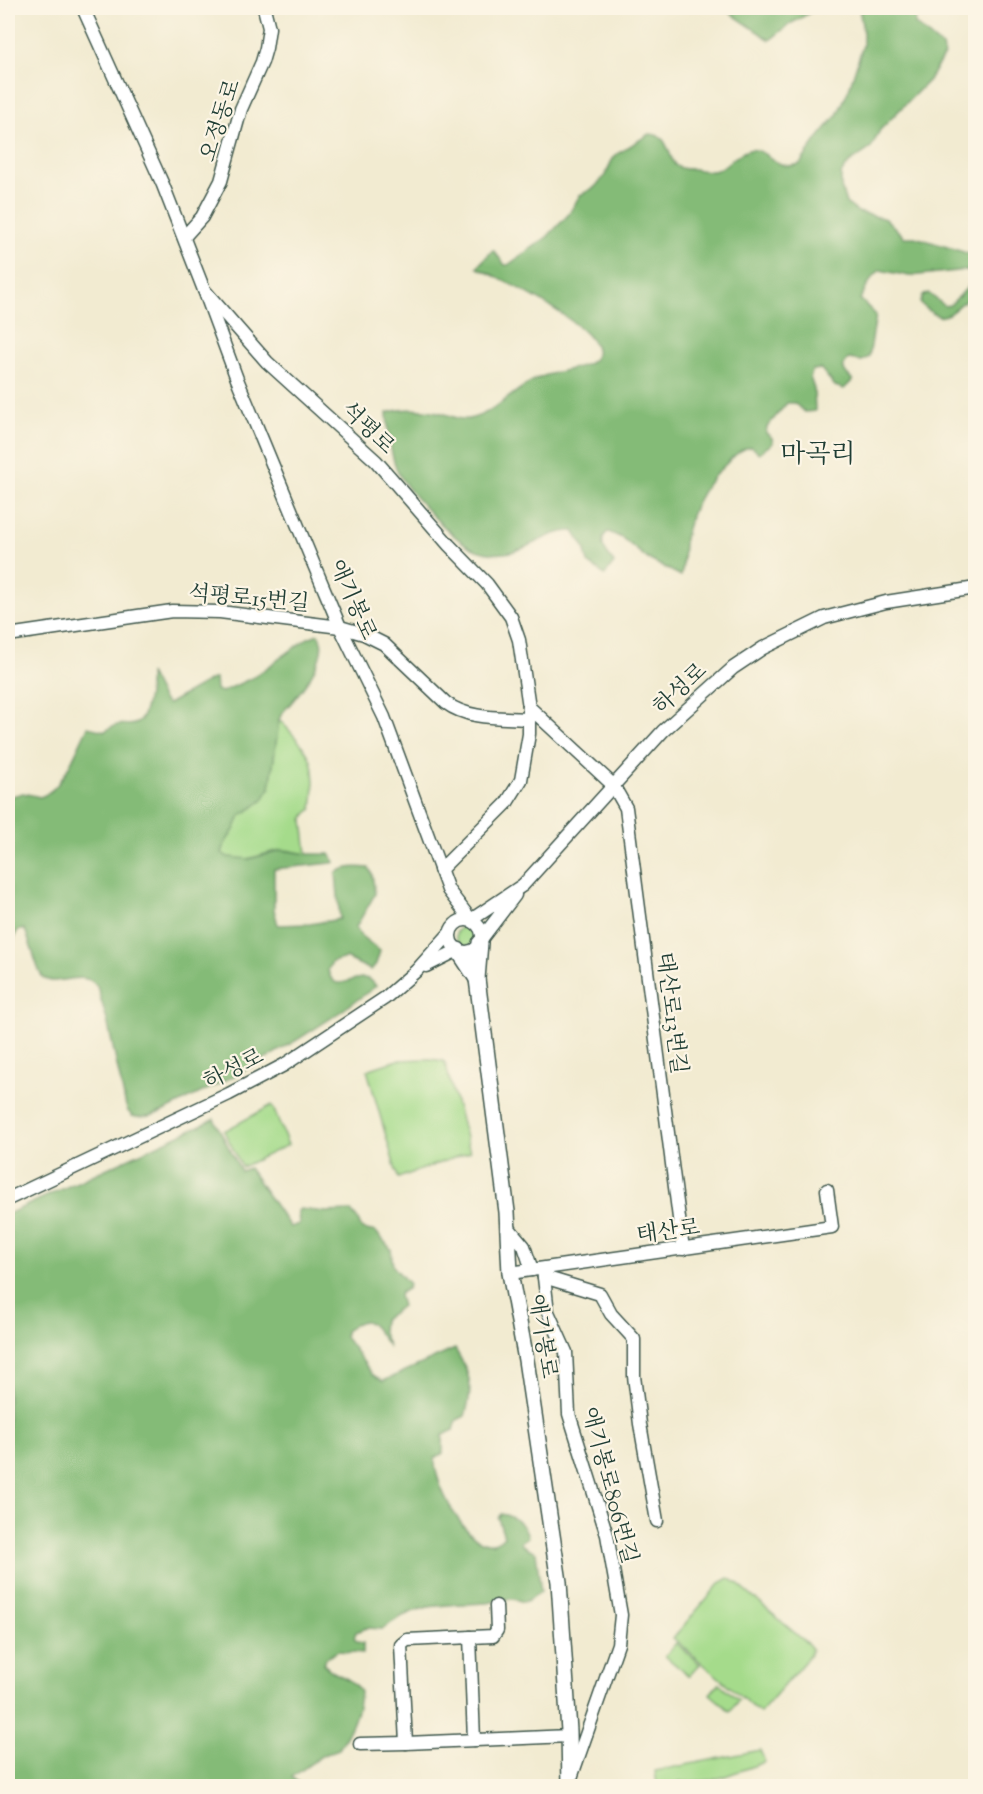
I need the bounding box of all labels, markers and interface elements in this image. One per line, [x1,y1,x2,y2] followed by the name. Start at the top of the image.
[194,76,250,166] street label: 오정동로
[333,396,401,463] street label: 석평로
[780,437,856,474] district label: 마곡리
[319,555,383,646] street label: 애기봉로
[187,579,311,621] street label: 석평로15번길
[647,657,715,724] street label: 하성로
[647,951,693,1076] street label: 태산로13번길
[199,1042,270,1099] street label: 하성로
[635,1213,702,1253] street label: 태산로
[519,1292,563,1381] street label: 애기봉로
[572,1404,644,1568] street label: 애기봉로806번길

